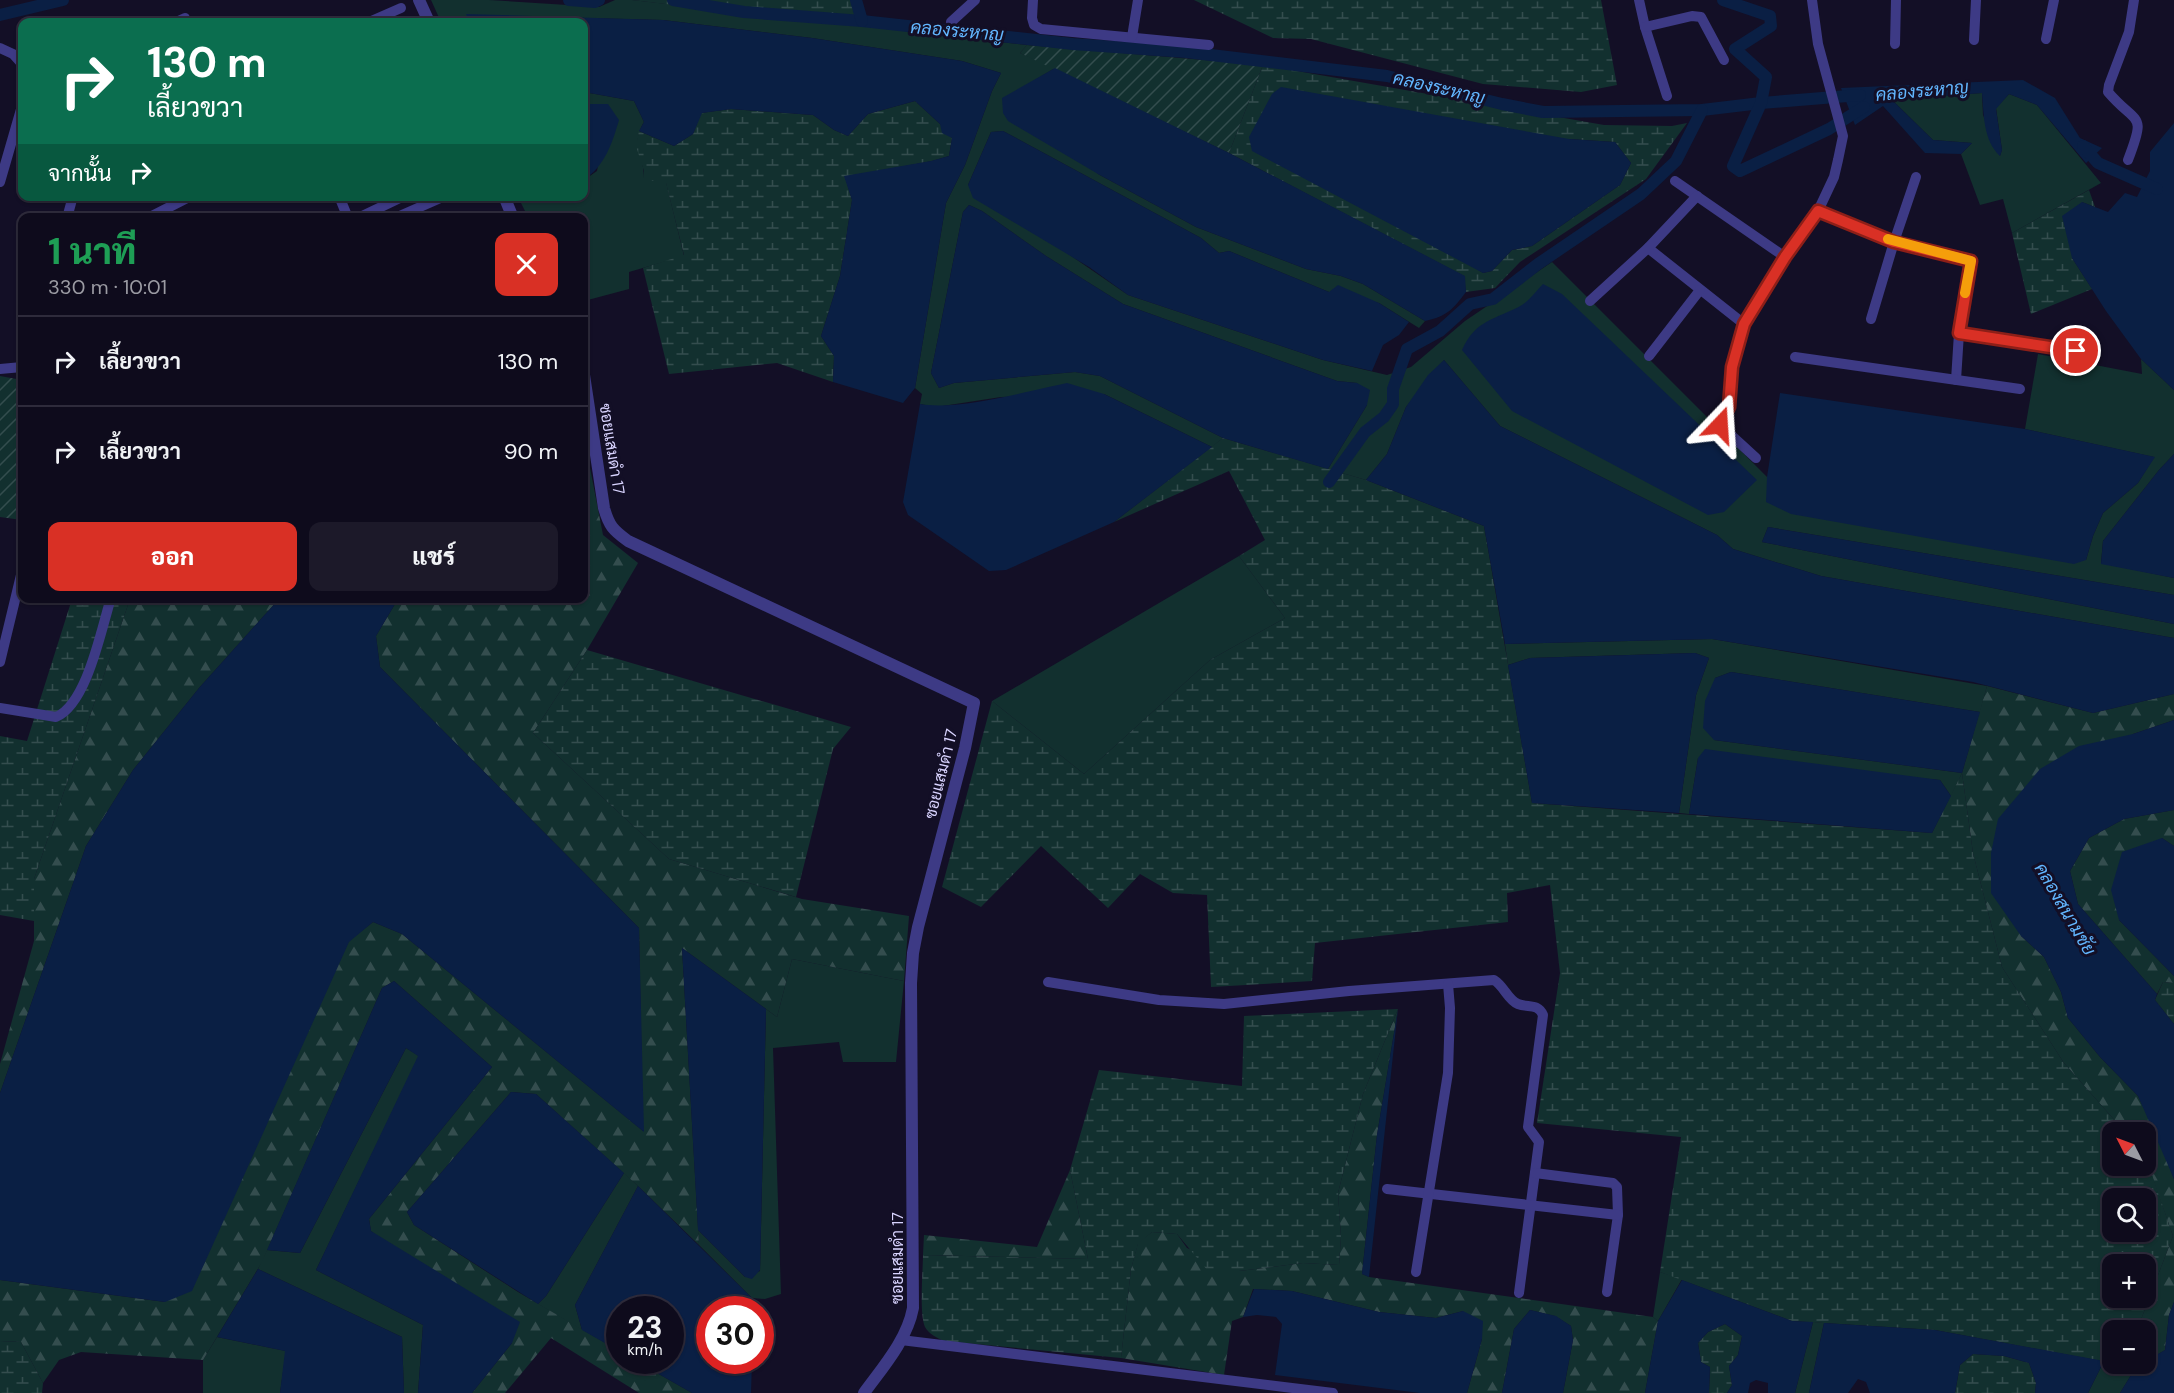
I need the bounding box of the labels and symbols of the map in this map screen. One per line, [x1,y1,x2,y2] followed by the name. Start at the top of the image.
[909,15,1005,47] water label: คลองระหาญ
[1391,66,1487,110] water label: คลองระหาญ
[1874,75,1970,107] water label: คลองระหาญ
[2050,325,2101,376] pin
[1688,393,1752,457] position arrow
[594,402,630,496] street label: ซอยแสมดำ 17
[920,727,962,821] street label: ซอยแสมดำ 17
[2029,858,2101,960] water label: คลองสนามชัย
[2102,1122,2156,1176] north arrow
[887,1212,908,1304] street label: ซอยแสมดำ 17
[696,1296,774,1374] speed limit sign: 30

